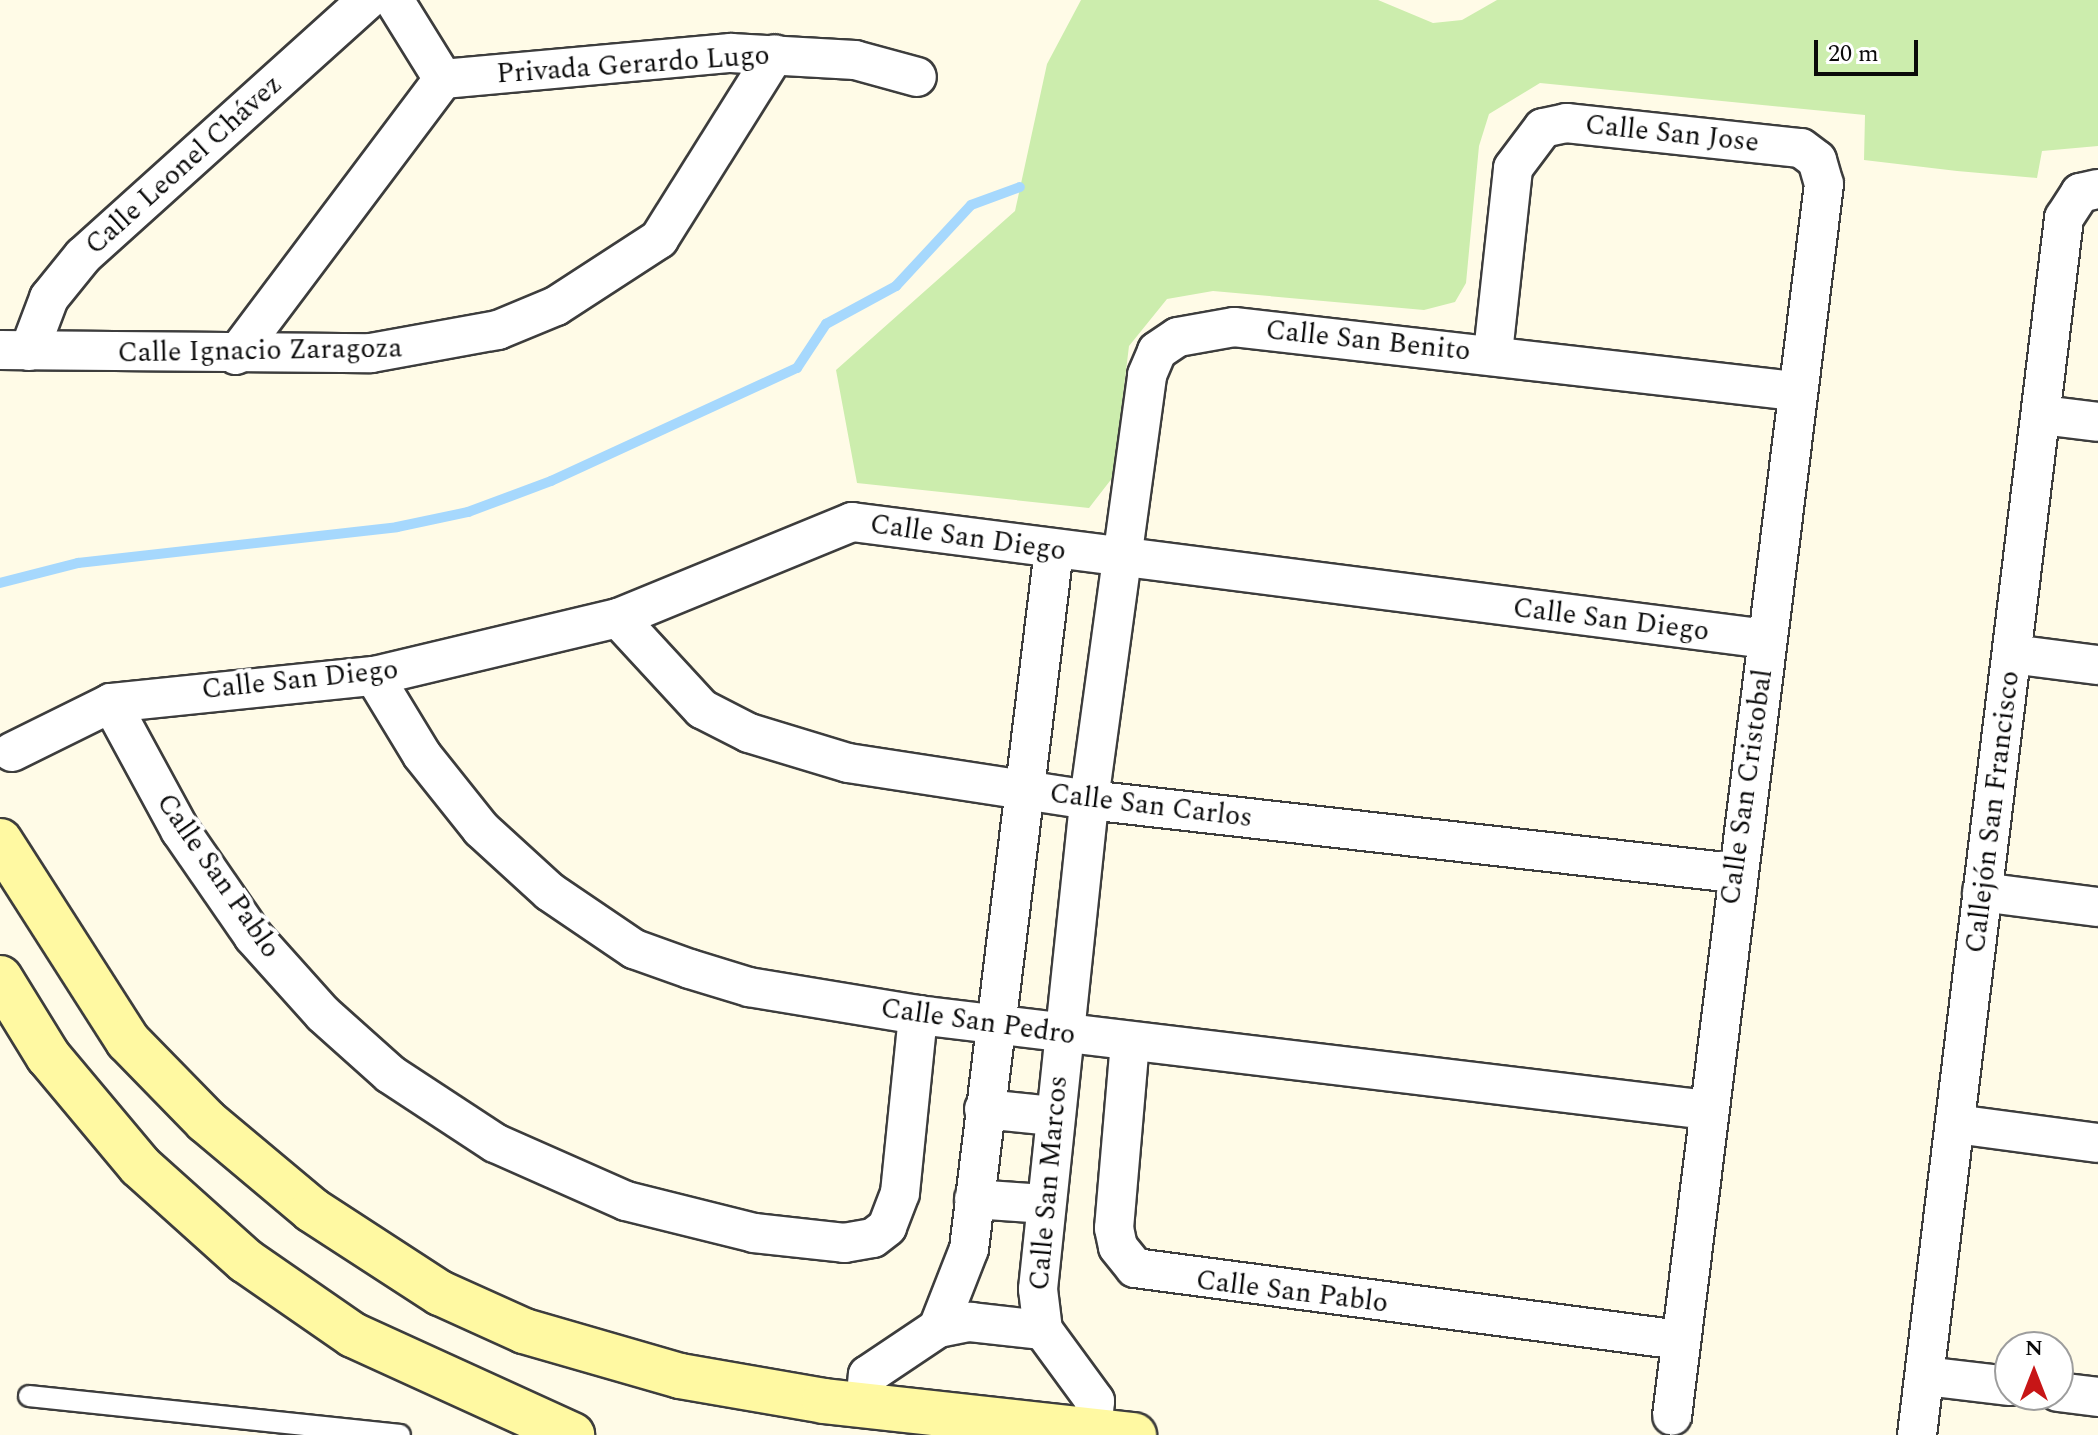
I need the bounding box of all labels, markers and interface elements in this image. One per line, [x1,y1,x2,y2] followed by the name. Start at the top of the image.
[1818,24,1922,74] scale bar
[1828,36,1879,72] text: 20 m
[495,39,771,91] street label: Privada Gerardo Lugo
[79,68,289,262] street label: Calle Leonel Chávez
[1584,108,1760,160] street label: Calle San Jose
[1264,314,1472,368] street label: Calle San Benito
[117,332,403,370] street label: Calle Ignacio Zaragoza
[868,508,1068,568] street label: Calle San Diego
[1511,591,1711,649] street label: Calle San Diego
[200,653,400,707] street label: Calle San Diego
[1714,667,1780,907] street label: Calle San Cristobal
[1959,669,2027,955] street label: Callejón San Francisco
[1048,777,1254,835] street label: Calle San Carlos
[149,787,287,965] street label: Calle San Pablo
[879,992,1077,1052] street label: Calle San Pedro
[1023,1074,1075,1292] street label: Calle San Marcos
[1194,1264,1390,1320] street label: Calle San Pablo
[1994,1331,2074,1411] north arrow
[2025,1332,2043,1365] text: N

